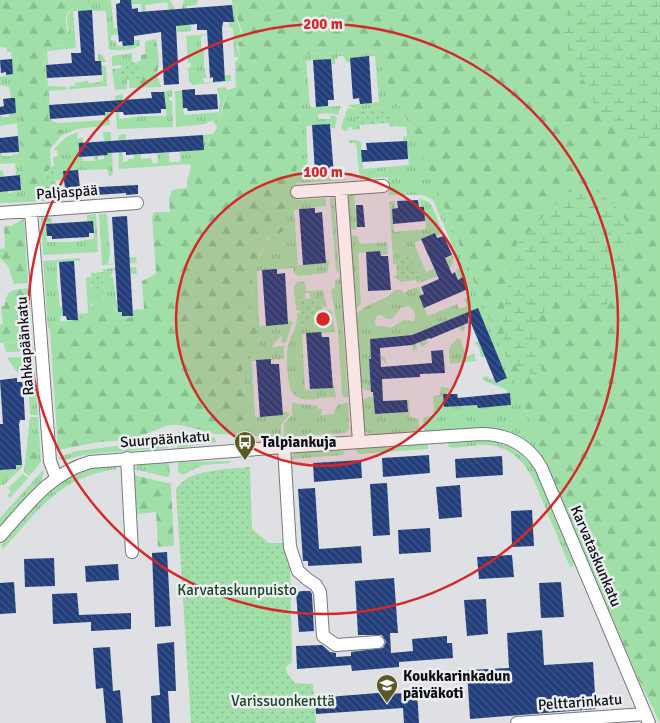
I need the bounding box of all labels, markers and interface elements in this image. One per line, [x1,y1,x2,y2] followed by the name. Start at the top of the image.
[303,15,343,33] text: 200 m
[303,163,343,181] text: 100 m
[36,181,98,203] street label: Paljaspää
[13,296,37,396] street label: Rahkapäänkatu
[314,310,332,328] centre of rings
[119,427,211,451] street label: Suurpäänkatu
[233,430,257,461] bus stop icon: Talpiankuja
[261,433,337,451] place label: Talpiankuja
[567,503,625,609] street label: Karvataskunkatu
[177,581,297,599] park label: Karvataskunpuisto
[403,667,511,702] place label: Koukkarinkadun päiväkoti
[375,673,399,704] school or university icon: Koukkarinkadun päiväkoti
[537,690,623,714] street label: Pelttarinkatu
[231,692,335,710] park label: Varissuonkenttä

